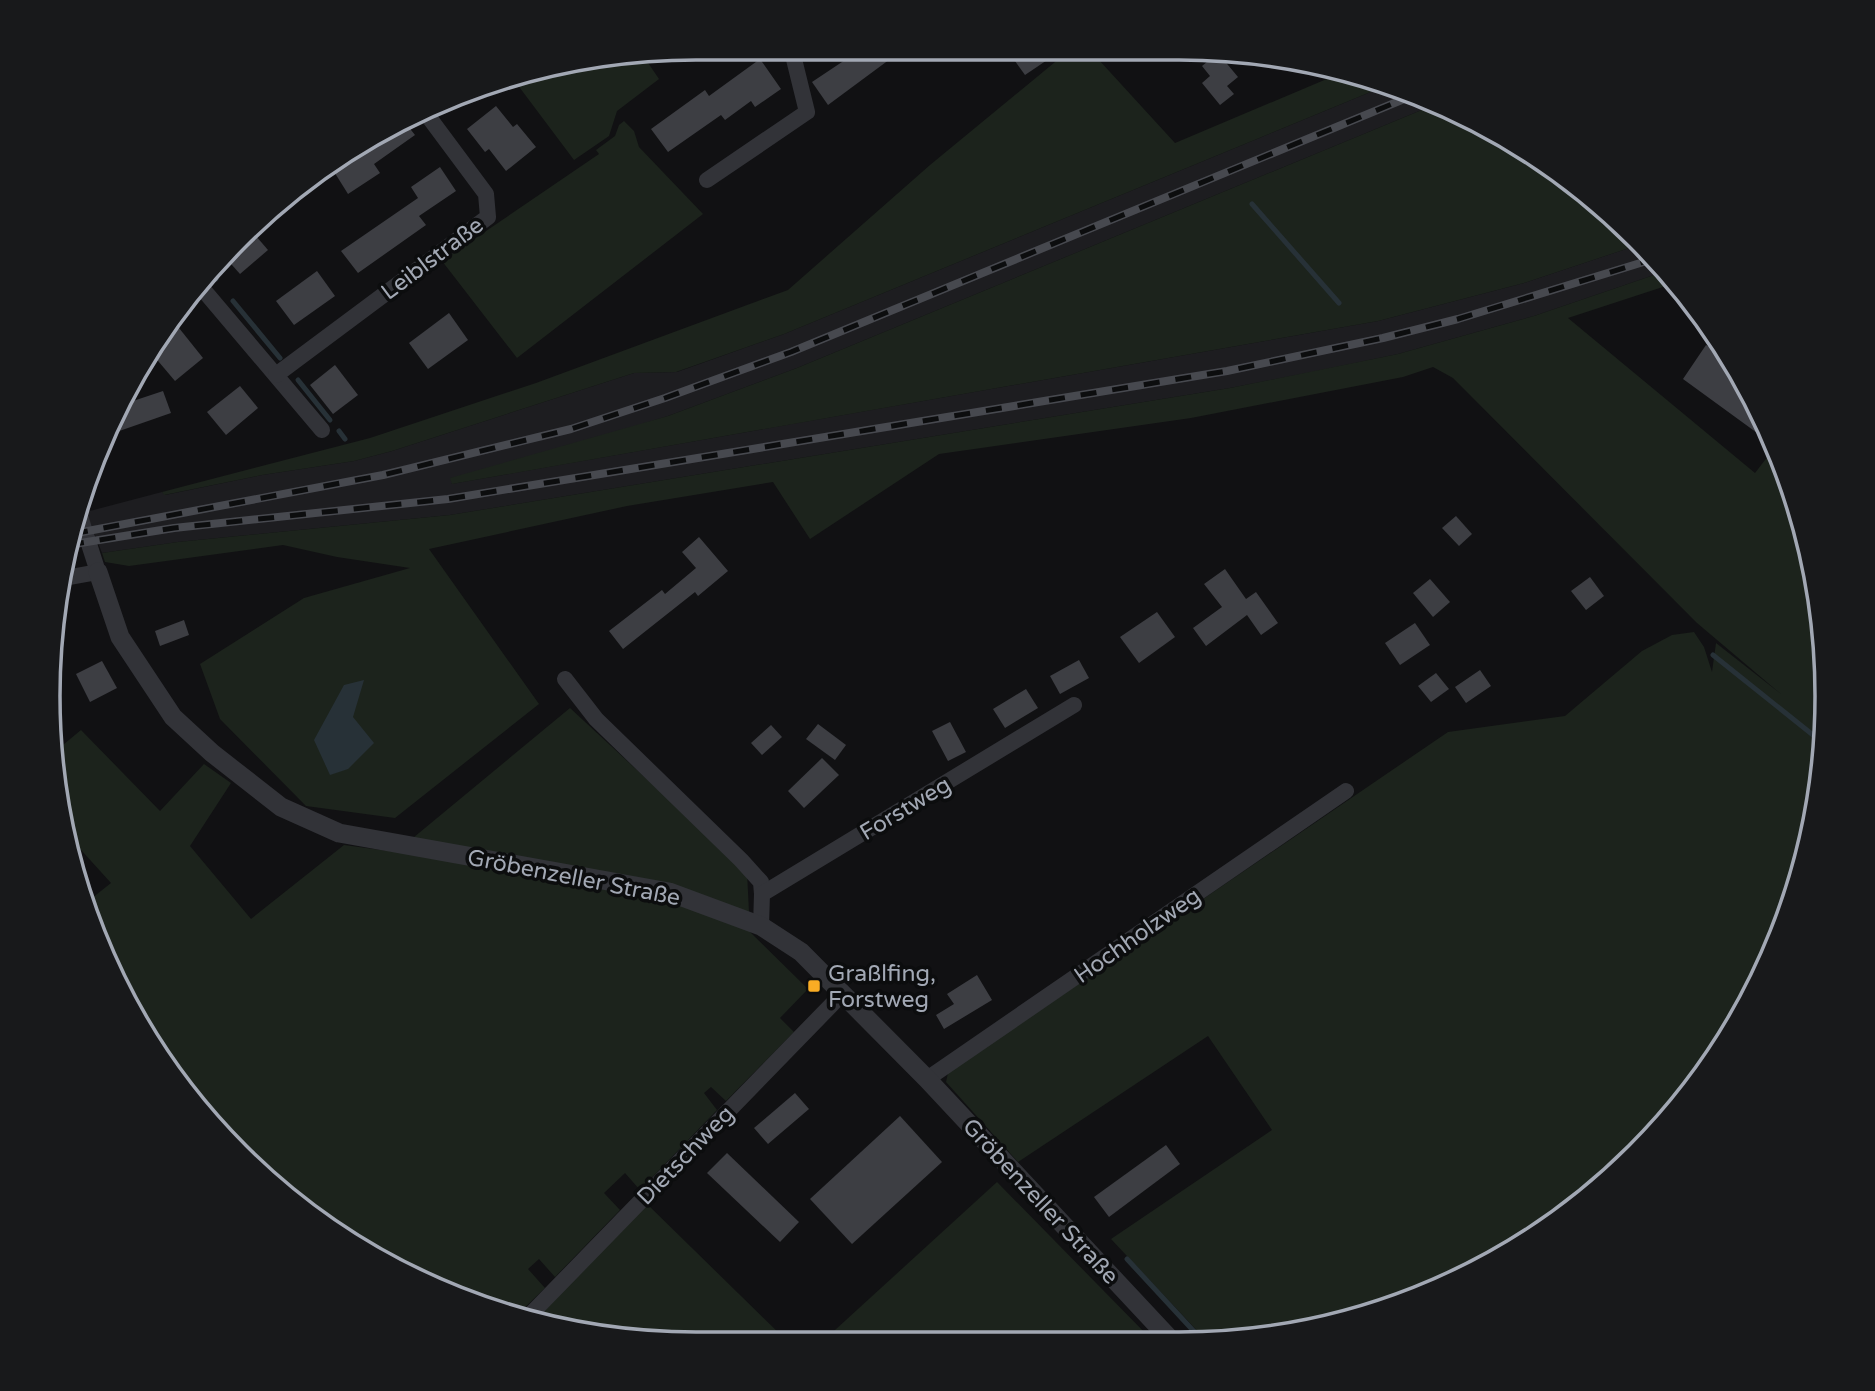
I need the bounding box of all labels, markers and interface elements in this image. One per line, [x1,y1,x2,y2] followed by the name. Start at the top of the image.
[376,211,489,306] street label: Leiblstraße
[855,771,956,847] street label: Forstweg
[465,844,683,912] street label: Gröbenzeller Straße
[1069,882,1206,990] street label: Hochholzweg
[828,960,936,1014] place label: Graßlfing, Forstweg
[806,978,822,994] marker: Graßlfing, Forstweg
[631,1100,740,1211] street label: Dietschweg
[956,1113,1124,1290] street label: Gröbenzeller Straße

